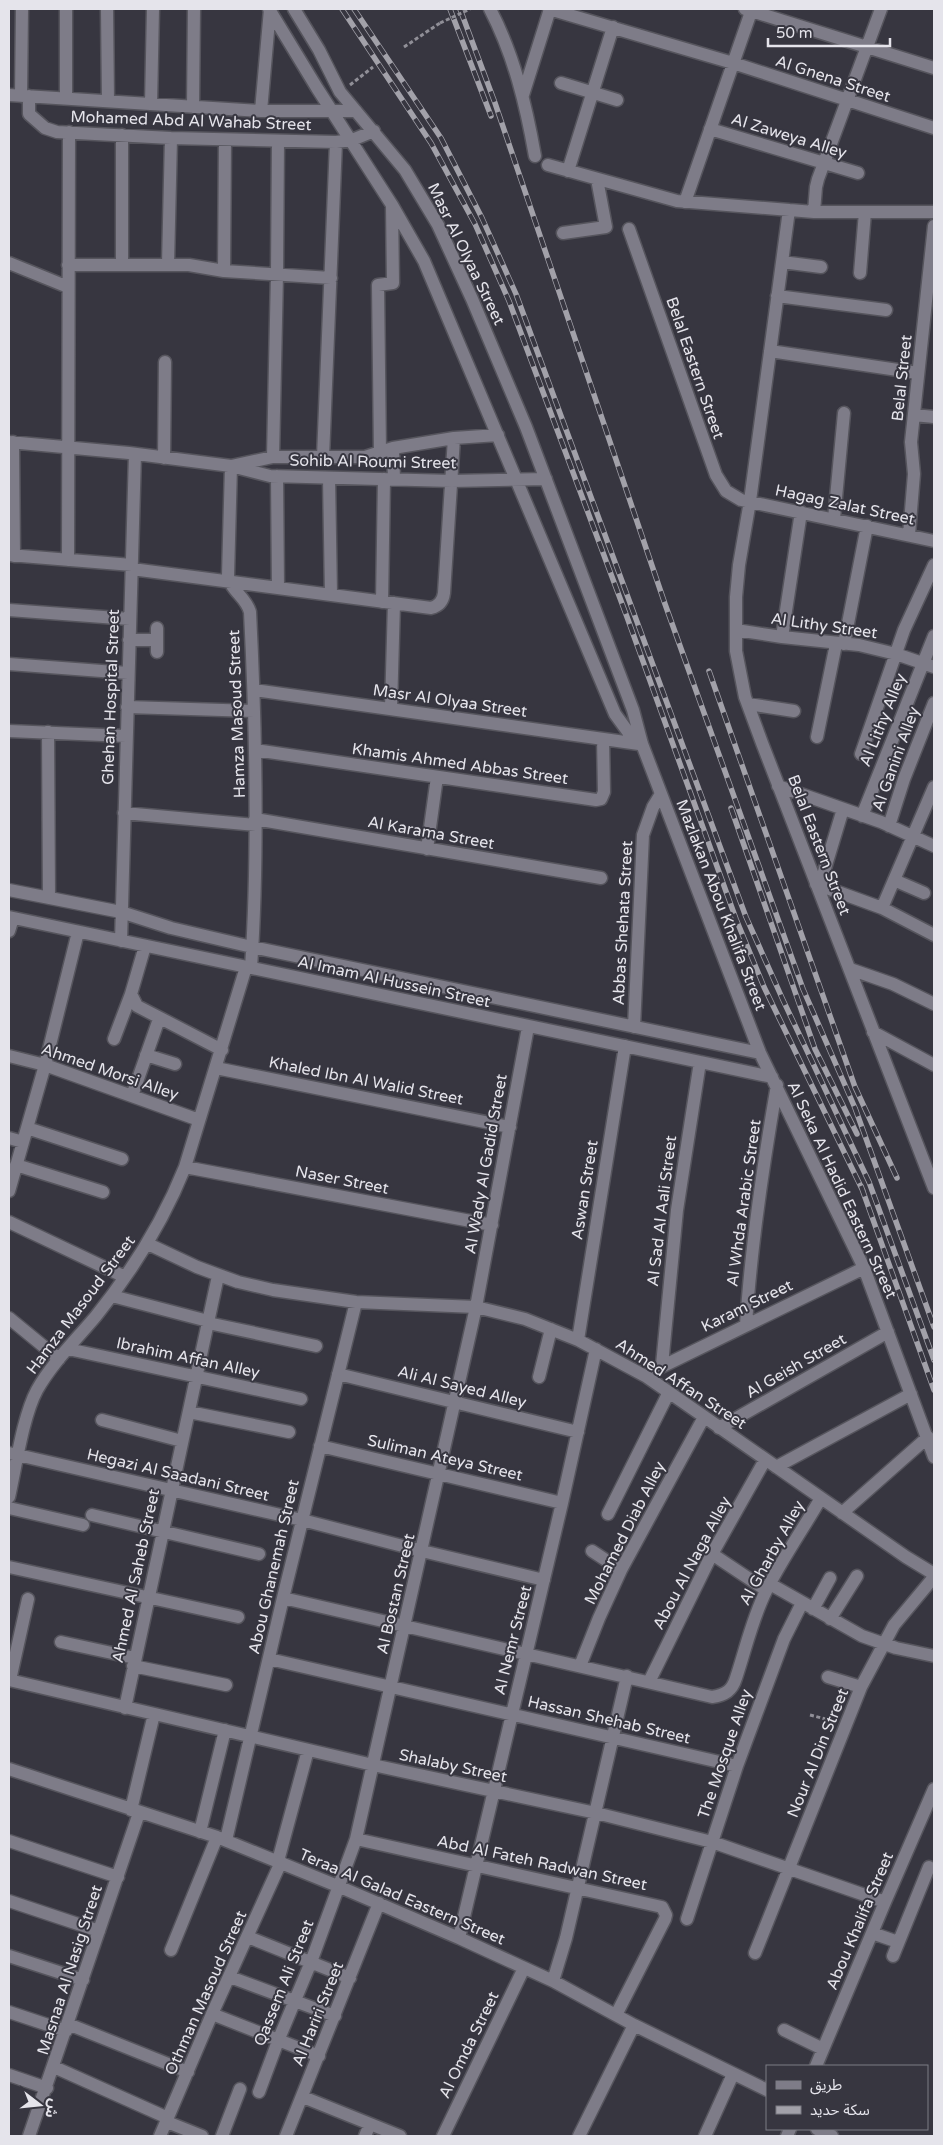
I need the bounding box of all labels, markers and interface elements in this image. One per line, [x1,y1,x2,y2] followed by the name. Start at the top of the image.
[768,15,890,47] scale bar
[776,24,813,42] text: 50 m
[773,51,893,107] street label: Al Gnena Street
[70,107,312,135] street label: Mohamed Abd Al Wahab Street
[729,109,849,163] street label: Al Zaweya Alley
[423,180,509,328] street label: Masr Al Olyaa Street
[661,294,729,442] street label: Belal Eastern Street
[888,334,916,422] street label: Belal Street
[289,451,457,473] street label: Sohib Al Roumi Street
[773,480,917,530] street label: Hagag Zalat Street
[98,609,124,785] street label: Ghehan Hospital Street
[769,609,879,643] street label: Al Lithy Street
[224,629,250,799] street label: Hamza Masoud Street
[855,670,911,770] street label: Al Lithy Alley
[372,680,528,722] street label: Masr Al Olyaa Street
[868,703,924,814] street label: Al Ganini Alley
[351,739,569,789] street label: Khamis Ahmed Abbas Street
[783,772,855,918] street label: Belal Eastern Street
[671,797,771,1013] street label: Mazlakan Abou Khalifa Street
[366,812,496,854] street label: Al Karama Street
[609,840,637,1006] street label: Abbas Shehata Street
[296,952,492,1012] street label: Al Imam Al Hussein Street
[39,1039,182,1105] street label: Ahmed Morsi Alley
[267,1052,465,1110] street label: Khaled Ibn Al Walid Street
[460,1072,512,1256] street label: Al Wady Al Gadid Street
[783,1078,901,1302] street label: Al Seka Al Hadid Eastern Street
[722,1118,766,1288] street label: Al Whda Arabic Street
[643,1134,681,1288] street label: Al Sad Al Aali Street
[567,1139,603,1241] street label: Aswan Street
[294,1161,390,1199] street label: Naser Street
[22,1232,140,1378] street label: Hamza Masoud Street
[698,1275,796,1337] street label: Karam Street
[742,1329,850,1403] street label: Al Geish Street
[114,1333,262,1383] street label: Ibrahim Affan Alley
[612,1334,750,1434] street label: Ahmed Affan Street
[396,1361,529,1413] street label: Ali Al Sayed Alley
[365,1430,525,1486] street label: Suliman Ateya Street
[85,1444,271,1506] street label: Hegazi Al Saadani Street
[580,1458,670,1608] street label: Mohamed Diab Alley
[244,1478,304,1656] street label: Abou Ghanemah Street
[108,1487,164,1665] street label: Ahmed Al Saheb Street
[648,1493,736,1633] street label: Abou Al Naga Alley
[735,1497,809,1609] street label: Al Gharby Alley
[372,1532,420,1656] street label: Al Bostan Street
[490,1583,536,1697] street label: Al Nemr Street
[783,1685,853,1821] street label: Nour Al Din Street
[693,1686,757,1821] street label: The Mosque Alley
[526,1692,692,1748] street label: Hassan Shehab Street
[397,1745,509,1787] street label: Shalaby Street
[435,1831,649,1895] street label: Abd Al Fateh Radwan Street
[296,1844,508,1950] street label: Teraa Al Galad Eastern Street
[822,1849,898,1993] street label: Abou Khalifa Street
[33,1883,107,2057] street label: Masnaa Al Nasig Street
[161,1908,251,2078] street label: Othman Masoud Street
[249,1917,319,2049] street label: Qassem Ali Street
[288,1959,348,2069] street label: Al Hariri Street
[434,1988,504,2102] street label: Al Omda Street
[766,2065,928,2130] legend
[810,2076,842,2095] text: طريق
[15,2080,65,2130] north arrow
[41,2097,63,2120] text: ش
[810,2101,870,2119] text: سكة حديد

